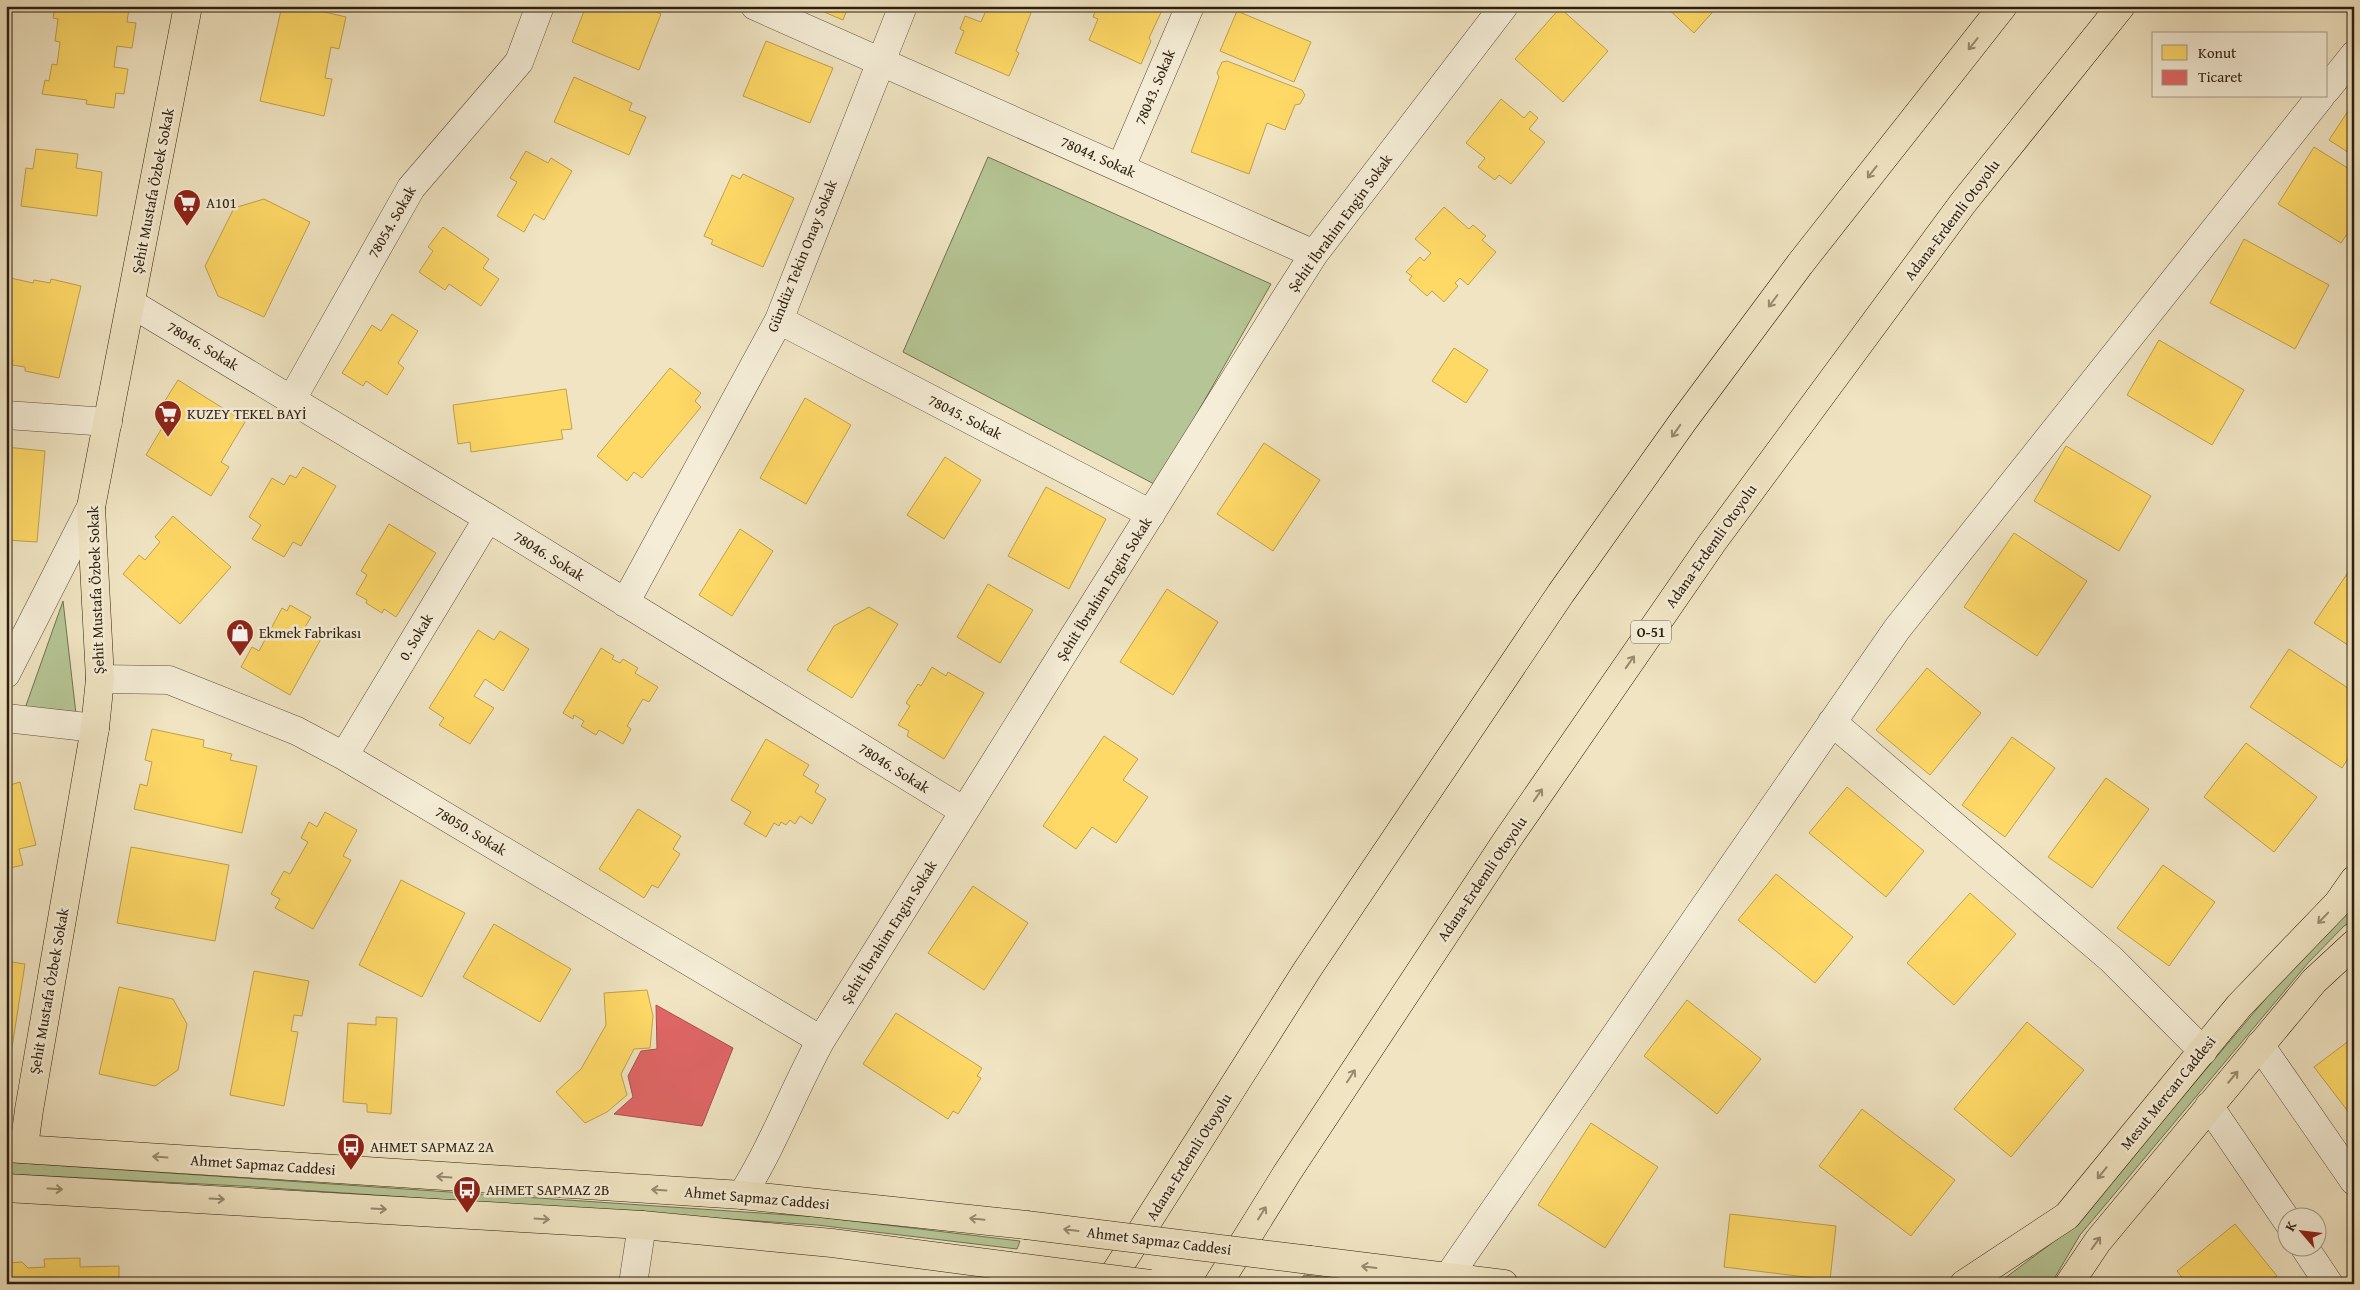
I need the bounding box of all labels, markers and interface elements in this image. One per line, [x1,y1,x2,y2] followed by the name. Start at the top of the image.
[2152,32,2328,98] legend
[1967,38,1978,51] one-way arrow
[2198,42,2237,63] text: Konut
[1129,45,1180,128] street label: 78043. Sokak
[2198,66,2243,87] text: Ticaret
[126,106,179,275] street label: Şehit Mustafa Özbek Sokak
[1057,131,1140,183] street label: 78044. Sokak
[1282,149,1397,296] street label: Şehit İbrahim Engin Sokak
[1899,154,2005,285] street label: Adana-Erdemli Otoyolu
[1867,165,1877,179] one-way arrow
[761,176,842,335] street label: Gündüz Tekin Onay Sokak
[362,181,421,262] street label: 78054. Sokak
[172,188,202,227] supermarket icon: A101
[206,192,237,213] place label: A101
[1768,294,1778,308] one-way arrow
[163,316,243,375] street label: 78046. Sokak
[925,389,1006,444] street label: 78045. Sokak
[153,399,183,438] supermarket icon: KUZEY TEKEL BAYİ
[187,403,307,424] place label: KUZEY TEKEL BAYİ
[1671,424,1681,438] one-way arrow
[1660,479,1762,612] street label: Adana-Erdemli Otoyolu
[82,505,109,674] street label: Şehit Mustafa Özbek Sokak
[1051,512,1157,665] street label: Şehit İbrahim Engin Sokak
[510,525,589,586] street label: 78046. Sokak
[393,609,438,664] street label: 0. Sokak
[225,618,255,657] shop icon: Ekmek Fabrikası
[1631,620,1671,644] road number: O-51
[259,622,361,643] place label: Ekmek Fabrikası
[1625,655,1635,669] one-way arrow
[855,737,934,798] street label: 78046. Sokak
[1533,789,1543,803] one-way arrow
[431,801,511,860] street label: 78050. Sokak
[1432,811,1532,945] street label: Adana-Erdemli Otoyolu
[836,855,942,1008] street label: Şehit İbrahim Engin Sokak
[24,906,74,1076] street label: Şehit Mustafa Özbek Sokak
[2317,912,2329,925] one-way arrow
[2115,1031,2220,1154] street label: Mesut Mercan Caddesi
[1346,1070,1356,1084] one-way arrow
[2227,1071,2239,1084] one-way arrow
[1141,1088,1237,1225] street label: Adana-Erdemli Otoyolu
[336,1132,366,1171] bus stop icon: AHMET SAPMAZ 2A
[370,1136,494,1157] place label: AHMET SAPMAZ 2A
[190,1149,336,1180] street label: Ahmet Sapmaz Caddesi
[152,1153,168,1162] one-way arrow
[2097,1166,2108,1179] one-way arrow
[436,1172,452,1181] one-way arrow
[452,1175,482,1214] bus stop icon: AHMET SAPMAZ 2B
[486,1179,610,1200] place label: AHMET SAPMAZ 2B
[684,1181,830,1214] street label: Ahmet Sapmaz Caddesi
[47,1185,63,1194] one-way arrow
[651,1186,667,1195] one-way arrow
[209,1195,225,1204] one-way arrow
[371,1204,387,1213] one-way arrow
[1258,1206,1268,1220] one-way arrow
[2278,1208,2328,1258] north arrow
[533,1214,549,1224] one-way arrow
[970,1214,986,1224] one-way arrow
[2280,1217,2301,1235] text: K
[1086,1221,1233,1260] street label: Ahmet Sapmaz Caddesi
[1063,1225,1079,1235] one-way arrow
[2091,1237,2101,1251] one-way arrow
[1361,1262,1377,1272] one-way arrow

